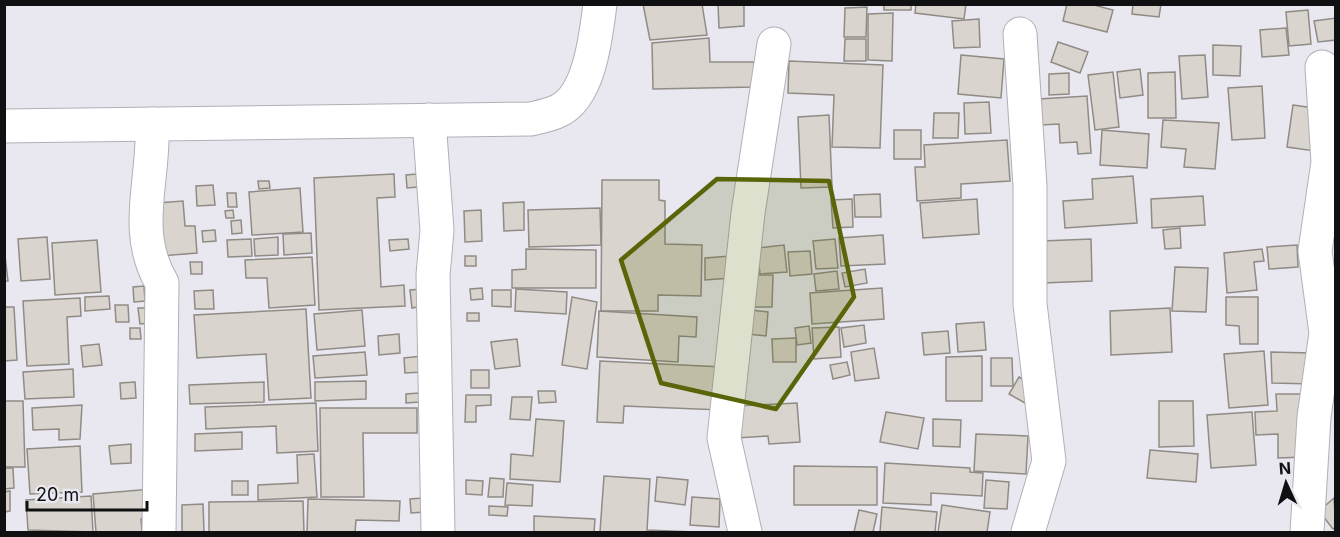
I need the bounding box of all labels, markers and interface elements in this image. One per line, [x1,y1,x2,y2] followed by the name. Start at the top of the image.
[1256,453,1316,513] north arrow
[1278,458,1292,478] text: N
[27,474,147,512] scale bar
[36,484,79,505] text: 20 m

